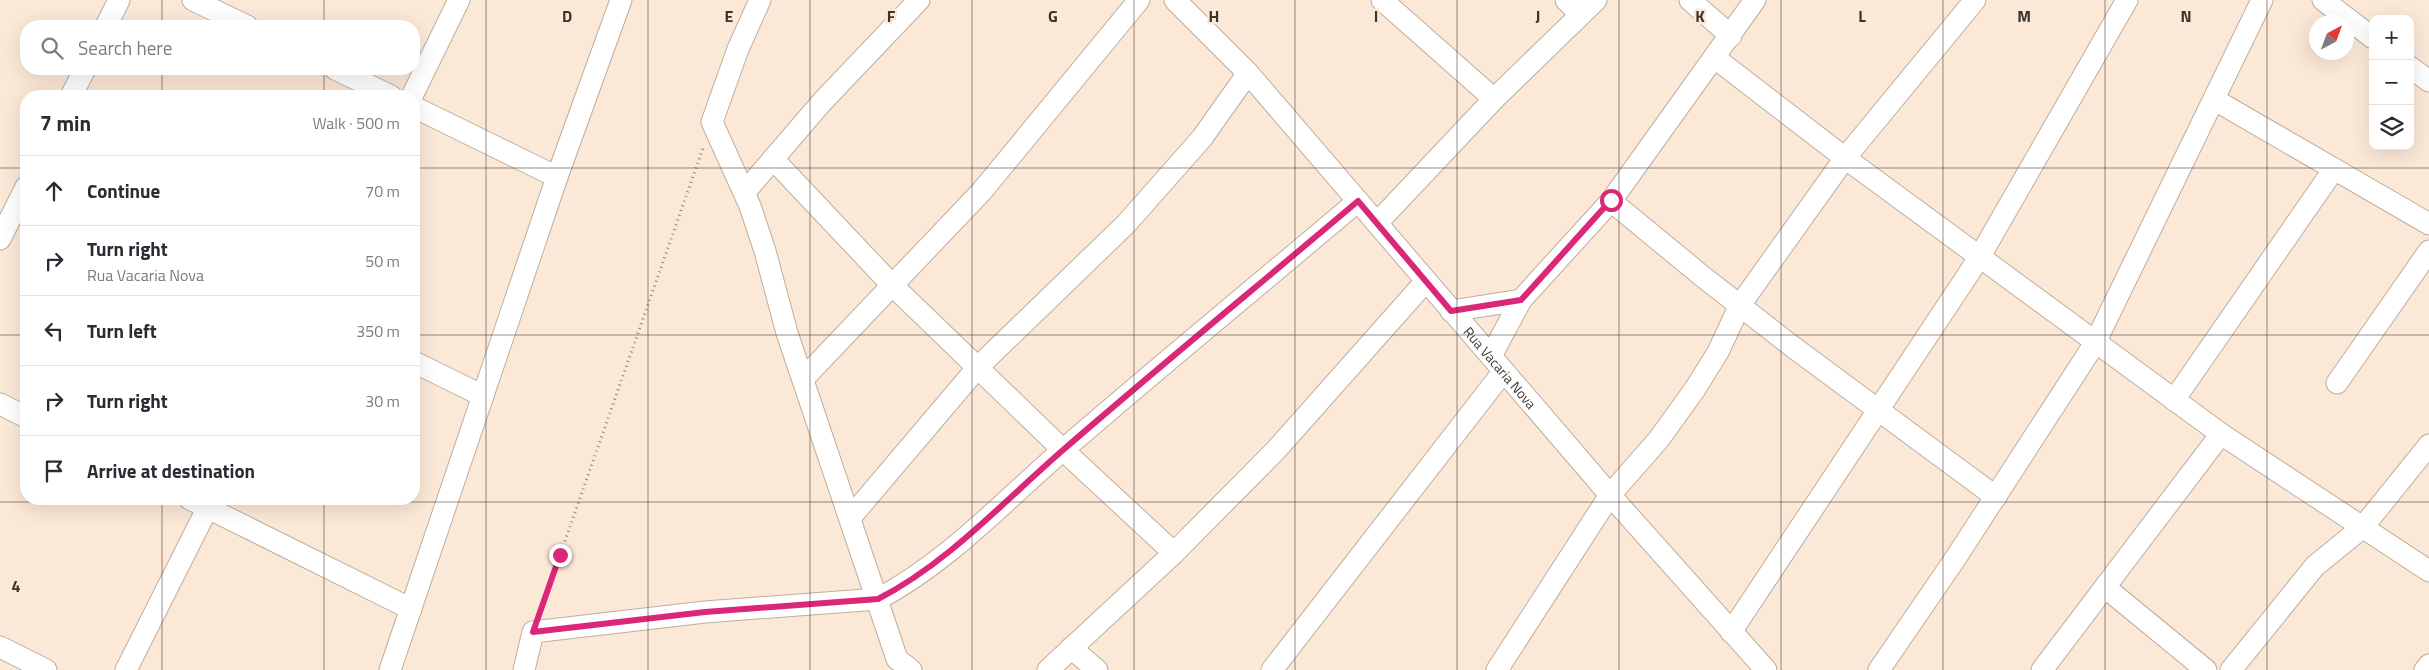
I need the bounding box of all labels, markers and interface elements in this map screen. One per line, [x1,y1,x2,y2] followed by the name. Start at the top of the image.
[562,4,572,28] text: D
[725,4,734,28] text: E
[887,4,896,28] text: F
[1048,4,1058,28] text: G
[1209,4,1219,28] text: H
[1374,4,1378,28] text: I
[1536,4,1540,28] text: J
[1695,4,1705,28] text: K
[1858,4,1866,28] text: L
[2017,4,2031,28] text: M
[2180,4,2192,28] text: N
[2309,15,2354,60] north arrow
[2369,15,2414,150] map controls
[2369,15,2414,60] button: +
[20,20,420,75] search box
[78,33,172,62] text: Search here
[38,34,66,62] icon: search
[2369,60,2414,105] button: −
[2369,105,2414,150] button: layers
[40,107,91,139] text: 7 min
[312,111,400,135] text: Walk · 500 m
[87,176,160,205] text: Continue
[40,177,68,205] icon: ahead
[365,179,400,203] text: 70 m
[1600,189,1623,212] route start
[87,234,168,263] text: Turn right
[40,247,68,275] icon: right
[365,249,400,273] text: 50 m
[87,263,204,287] text: Rua Vacaria Nova
[87,316,157,345] text: Turn left
[40,317,68,345] icon: left
[356,319,400,343] text: 350 m
[1459,322,1542,413] street label: Rua Vacaria Nova
[87,386,168,415] text: Turn right
[40,387,68,415] icon: right
[365,389,400,413] text: 30 m
[87,456,255,485] text: Arrive at destination
[40,457,68,485] icon: arrive
[549,544,572,567] route end
[12,574,21,598] text: 4

